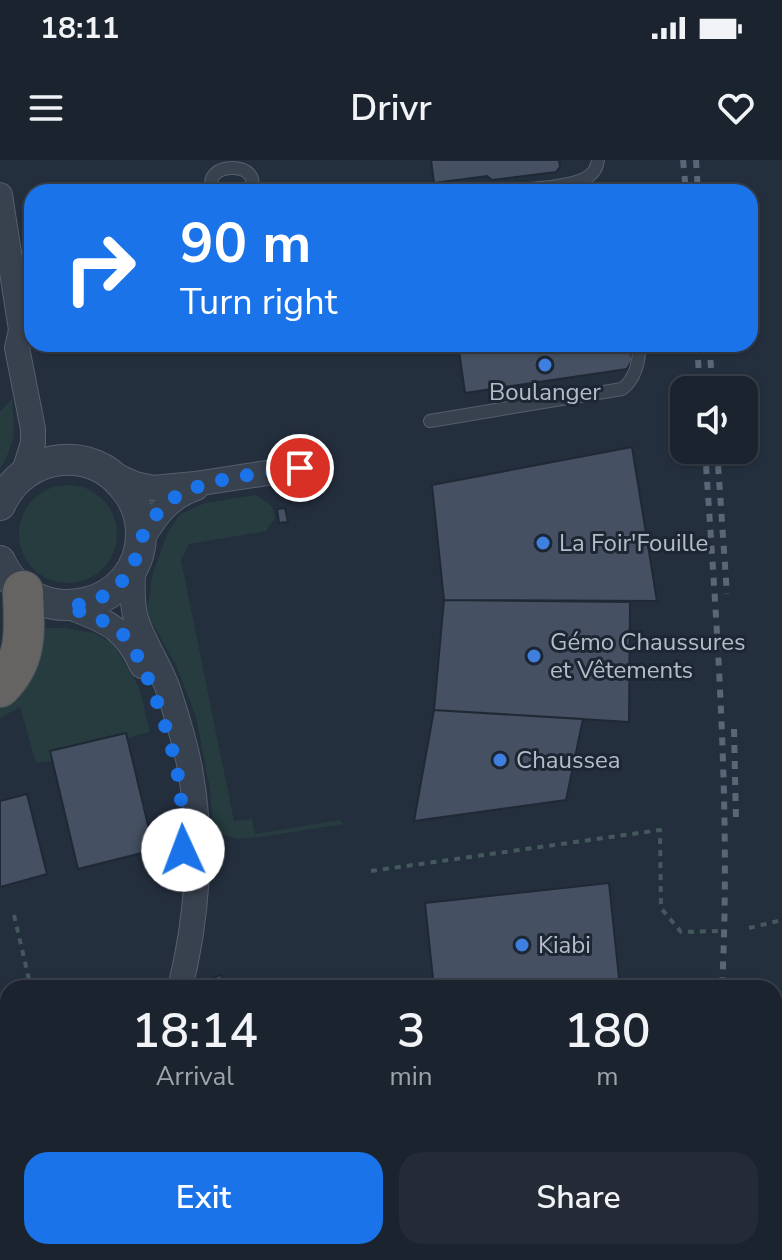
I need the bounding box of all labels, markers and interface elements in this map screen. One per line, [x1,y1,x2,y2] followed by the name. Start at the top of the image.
[40,8,119,49] text: 18:11
[350,84,432,133] text: Drivr
[24,86,68,130] icon: menu
[714,86,758,130] icon: heart
[180,205,311,282] text: 90 m
[48,216,152,320] icon: right
[180,278,337,327] text: Turn right
[536,356,554,374] marker: Boulanger
[489,376,601,408] place label: Boulanger
[670,376,758,464] map controls
[670,376,758,464] button: sound
[266,434,334,502] pin
[278,446,322,490] icon: arrive
[559,527,708,559] place label: La Foir'Fouille
[534,534,552,552] marker: La Foir'Fouille
[550,626,746,686] place label: Gémo Chaussures et Vêtements
[525,647,543,665] marker: Gémo Chaussures et Vêtements
[516,744,621,776] place label: Chaussea
[491,751,509,769] marker: Chaussea
[141,808,225,892] position arrow
[538,929,591,961] place label: Kiabi
[513,936,531,954] marker: Kiabi
[131,998,258,1064] text: 18:14
[397,998,425,1064] text: 3
[564,998,651,1064] text: 180
[156,1059,234,1094] text: Arrival
[390,1059,433,1094] text: min
[596,1059,618,1094] text: m
[24,1152,383,1244] button: Exit
[399,1152,758,1244] button: Share

